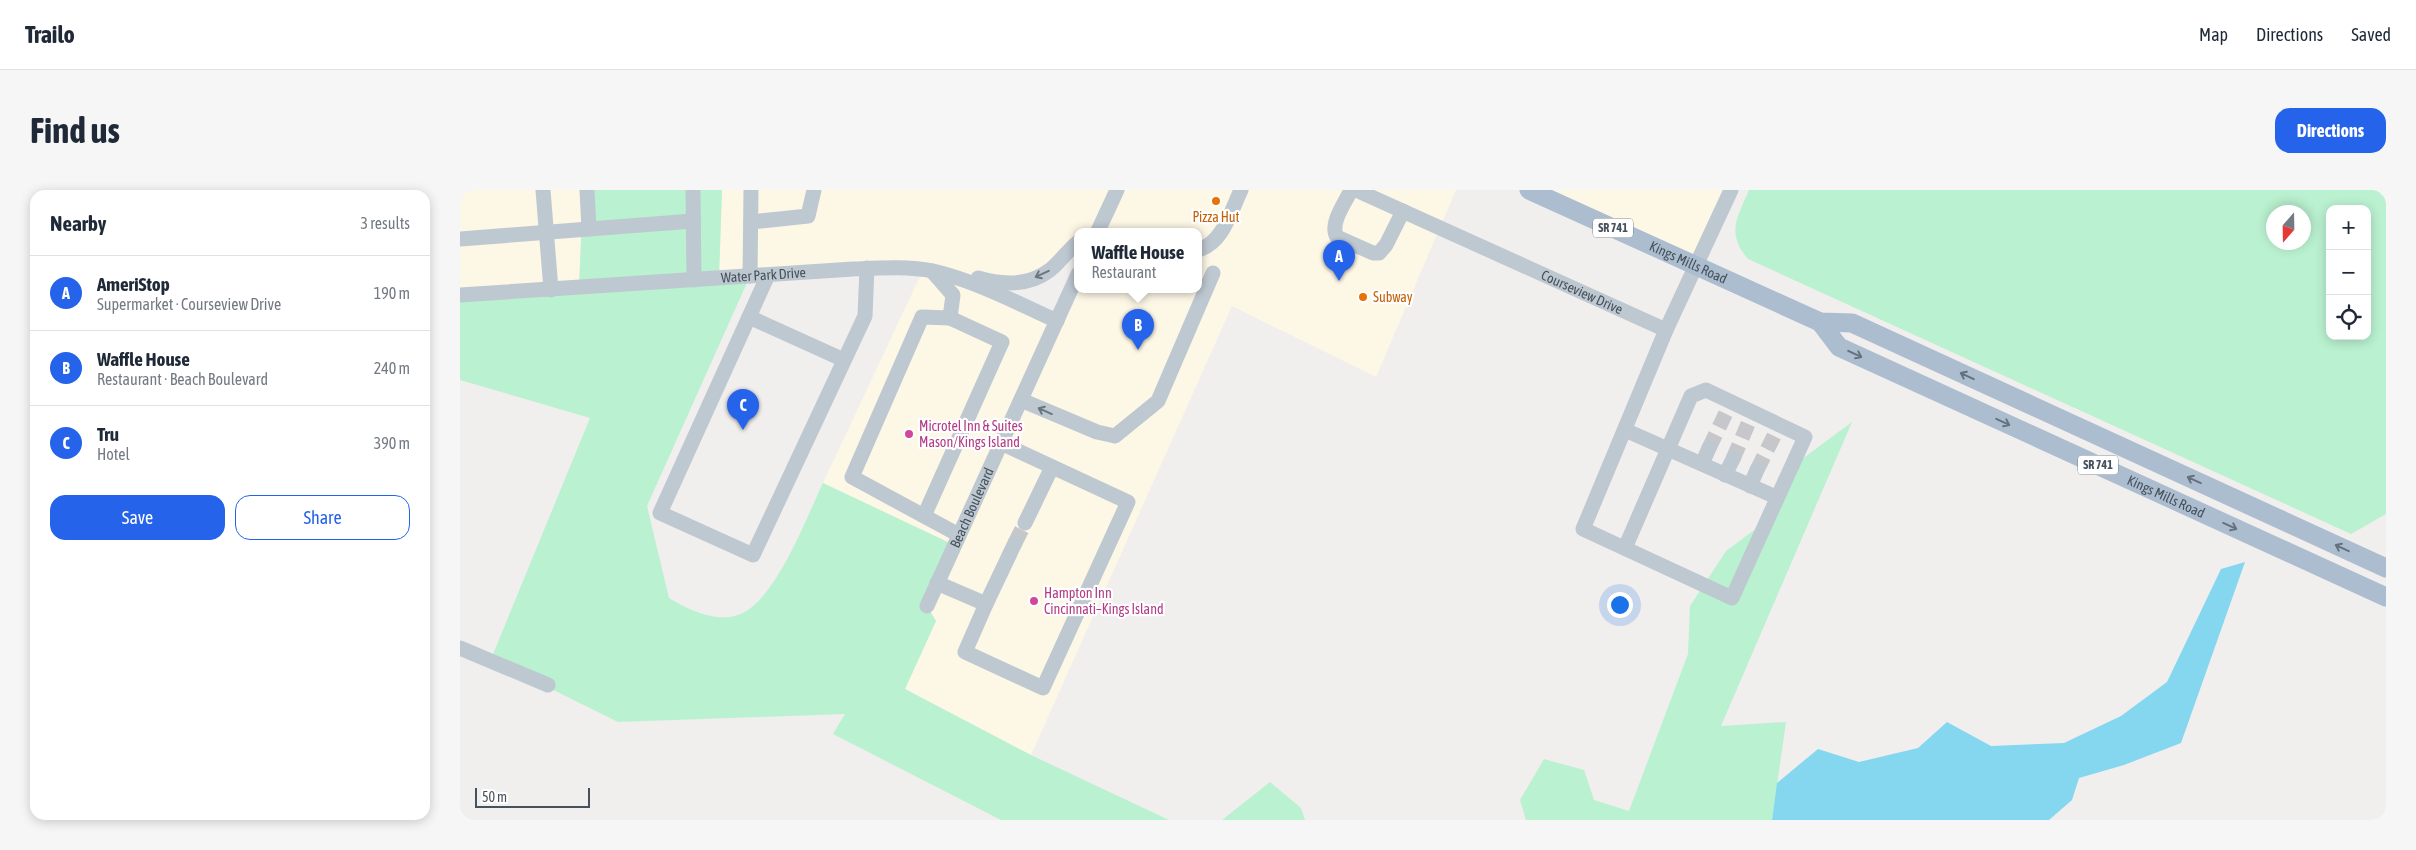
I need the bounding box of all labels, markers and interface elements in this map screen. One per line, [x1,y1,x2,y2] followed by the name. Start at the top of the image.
[25,21,75,48] text: Trailo
[2199,24,2228,45] text: Map
[2256,24,2323,45] text: Directions
[2351,24,2391,45] text: Saved
[2275,108,2386,153] button: Directions
[30,110,120,150] text: Find us
[1210,195,1222,207] marker: Pizza Hut
[2266,205,2311,250] north arrow
[2326,205,2371,340] map controls
[2326,205,2371,250] button: +
[1192,209,1240,225] place label: Pizza Hut
[50,211,106,235] text: Nearby
[360,214,410,232] text: 3 results
[1593,218,1633,238] road number: SR 741
[1074,228,1202,293] popup
[1647,238,1730,287] street label: Kings Mills Road
[1323,240,1355,281] pin: A
[1092,241,1184,263] text: Waffle House
[2326,250,2371,295] button: −
[1092,263,1156,281] text: Restaurant
[720,264,806,286] street label: Water Park Drive
[1539,267,1625,317] street label: Courseview Drive
[1035,270,1050,279] one-way arrow
[97,273,170,295] text: AmeriStop
[62,284,70,302] text: A
[374,284,410,302] text: 190 m
[1373,289,1413,305] place label: Subway
[1357,291,1369,303] marker: Subway
[97,295,281,313] text: Supermarket · Courseview Drive
[2326,295,2371,340] button: locate
[1122,309,1154,350] pin: B
[97,348,190,370] text: Waffle House
[1847,350,1862,359] one-way arrow
[62,359,70,377] text: B
[374,359,410,377] text: 240 m
[97,370,268,388] text: Restaurant · Beach Boulevard
[1960,371,1975,380] one-way arrow
[727,389,759,430] pin: C
[1038,405,1053,415] one-way arrow
[1995,417,2010,427] one-way arrow
[919,418,1023,450] place label: Microtel Inn & Suites Mason/Kings Island
[97,423,119,445] text: Tru
[903,428,915,440] marker: Microtel Inn & Suites Mason/Kings Island
[62,434,70,452] text: C
[374,434,410,452] text: 390 m
[97,445,130,463] text: Hotel
[2078,456,2118,474] road number: SR 741
[947,465,997,550] street label: Beach Boulevard
[2125,472,2207,521] street label: Kings Mills Road
[2187,475,2202,485] one-way arrow
[50,495,225,540] button: Save
[235,495,410,540] button: Share
[2222,521,2237,531] one-way arrow
[2335,543,2350,552] one-way arrow
[1044,585,1164,617] place label: Hampton Inn Cincinnati–Kings Island
[1607,592,1633,618] your location
[1028,595,1040,607] marker: Hampton Inn Cincinnati–Kings Island
[475,785,590,808] scale bar
[482,789,507,805] text: 50 m

